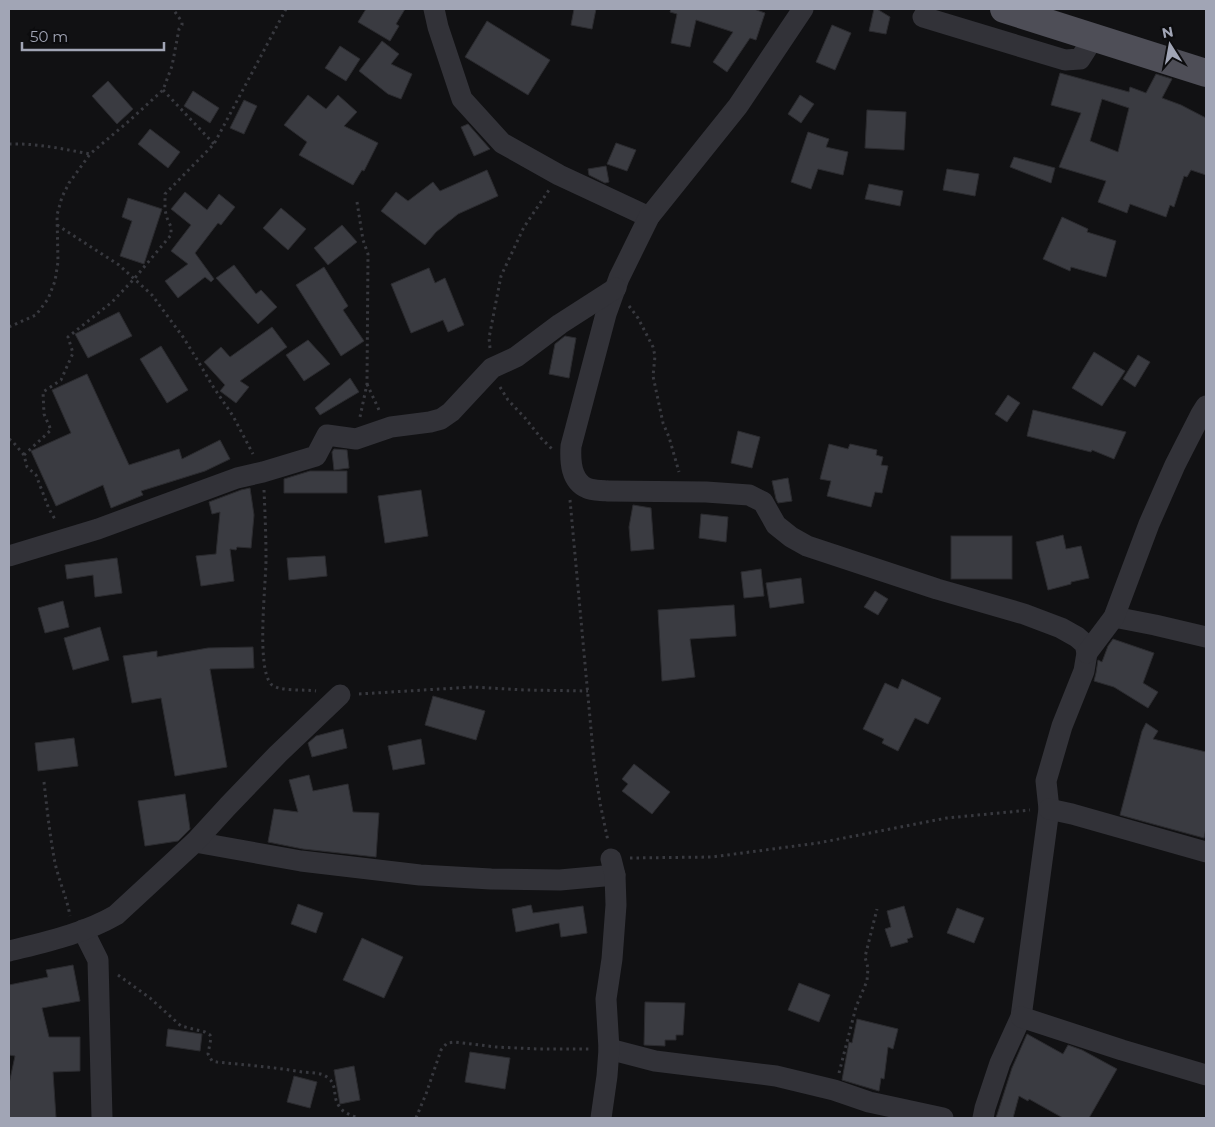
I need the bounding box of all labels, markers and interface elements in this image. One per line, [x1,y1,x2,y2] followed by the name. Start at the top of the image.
[22,20,165,52] scale bar
[1145,20,1195,70] north arrow
[1160,22,1175,42] text: N
[30,27,68,46] text: 50 m

